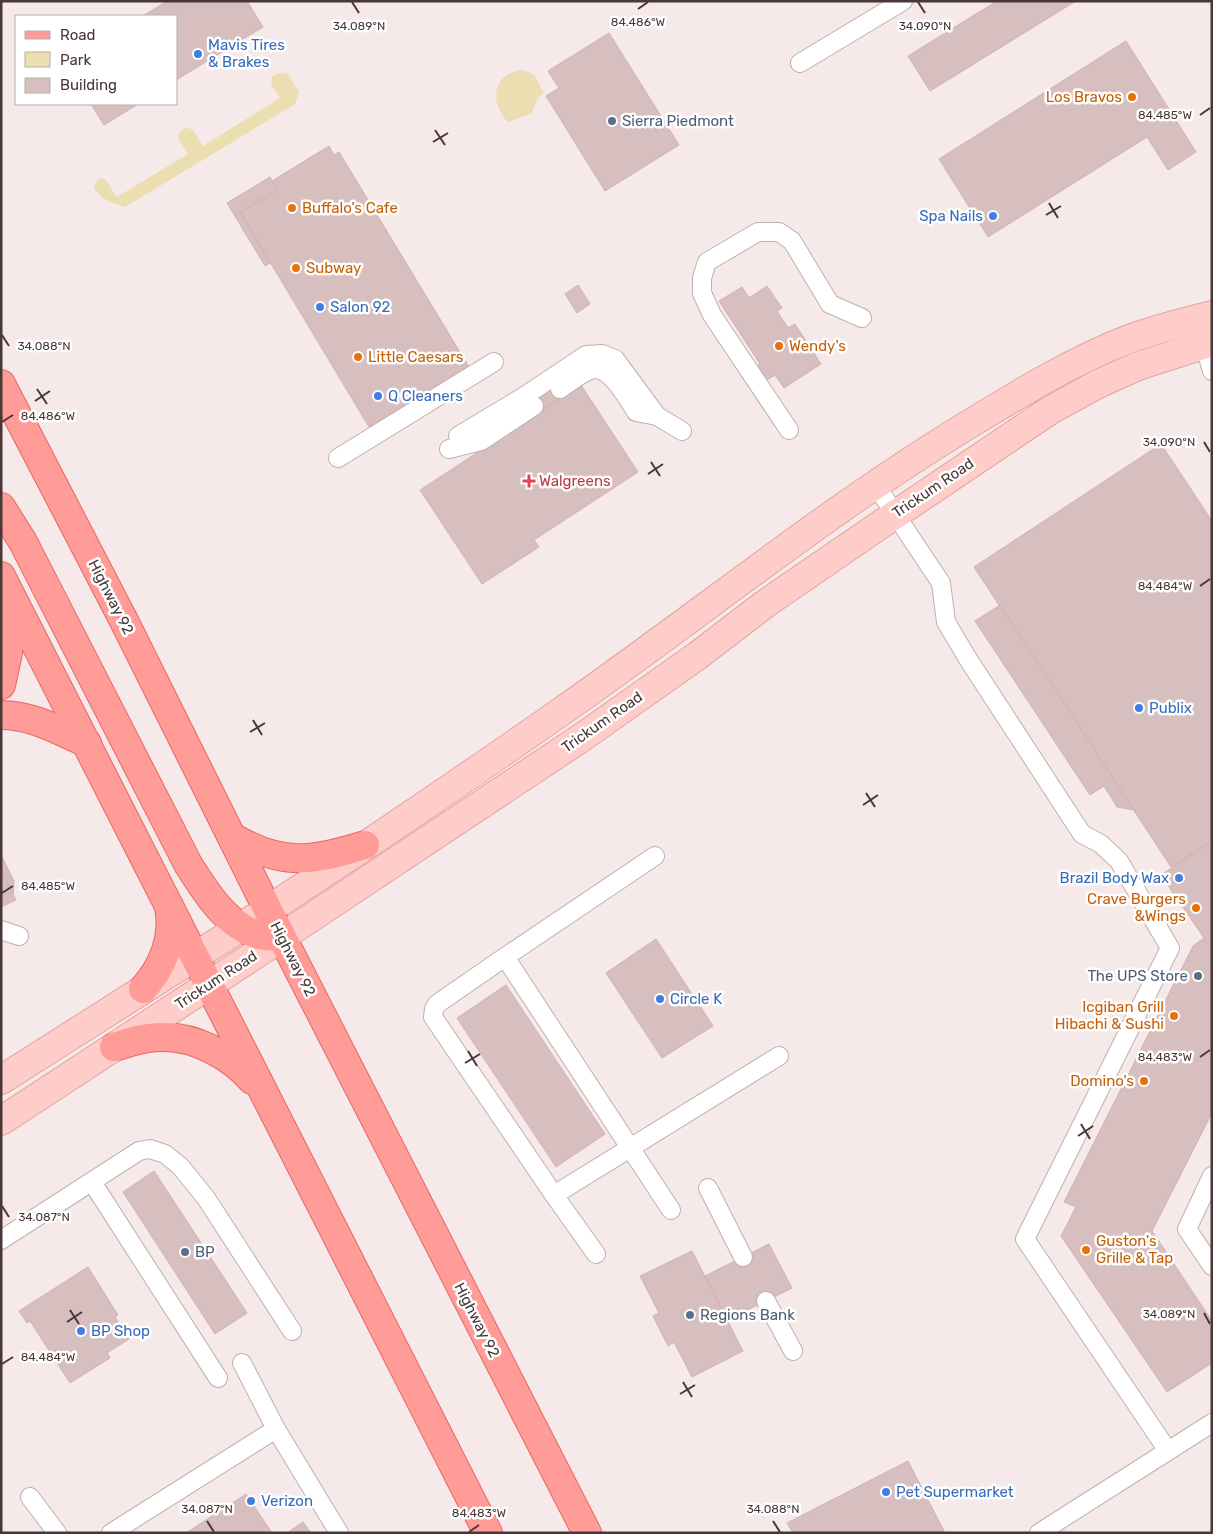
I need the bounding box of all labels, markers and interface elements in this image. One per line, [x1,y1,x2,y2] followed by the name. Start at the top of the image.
[15,15,178,105] legend
[611,15,666,29] text: 84.486°W
[333,19,385,33] text: 34.089°N
[899,19,951,33] text: 34.090°N
[60,26,96,44] text: Road
[208,36,285,71] place label: Mavis Tires & Brakes
[192,48,204,60] marker: Mavis Tires & Brakes
[60,51,91,69] text: Park
[60,76,117,94] text: Building
[1046,88,1122,106] place label: Los Bravos
[1126,91,1138,103] marker: Los Bravos
[1138,108,1192,122] text: 84.485°W
[622,112,734,130] place label: Sierra Piedmont
[606,115,618,127] marker: Sierra Piedmont
[302,199,398,217] place label: Buffalo's Cafe
[286,202,298,214] marker: Buffalo's Cafe
[919,207,983,225] place label: Spa Nails
[987,210,999,222] marker: Spa Nails
[306,259,361,277] place label: Subway
[290,262,302,274] marker: Subway
[330,298,391,316] place label: Salon 92
[314,301,326,313] marker: Salon 92
[789,337,846,355] place label: Wendy's
[17,339,71,353] text: 34.088°N
[773,340,785,352] marker: Wendy's
[368,348,464,366] place label: Little Caesars
[352,351,364,363] marker: Little Caesars
[388,387,463,405] place label: Q Cleaners
[372,390,384,402] marker: Q Cleaners
[21,409,76,423] text: 84.486°W
[1143,435,1195,449] text: 34.090°N
[889,454,977,522] street label: Trickum Road
[539,472,611,490] place label: Walgreens
[523,475,535,487] marker: Walgreens
[84,557,138,638] street label: Highway 92
[1138,579,1193,593] text: 84.484°W
[558,688,646,756] street label: Trickum Road
[1149,699,1192,717] place label: Publix
[1133,702,1145,714] marker: Publix
[1060,869,1169,887] place label: Brazil Body Wax
[1173,872,1185,884] marker: Brazil Body Wax
[21,879,75,893] text: 84.485°W
[1087,890,1186,925] place label: Crave Burgers &Wings
[1190,902,1202,914] marker: Crave Burgers &Wings
[266,919,320,1000] street label: Highway 92
[172,947,260,1013] street label: Trickum Road
[1087,967,1188,985] place label: The UPS Store
[1192,970,1204,982] marker: The UPS Store
[670,990,722,1008] place label: Circle K
[654,993,666,1005] marker: Circle K
[1055,998,1164,1033] place label: Icgiban Grill Hibachi & Sushi
[1168,1010,1180,1022] marker: Icgiban Grill Hibachi & Sushi
[1138,1050,1193,1064] text: 84.483°W
[1070,1072,1134,1090] place label: Domino's
[1138,1075,1150,1087] marker: Domino's
[18,1210,70,1224] text: 34.087°N
[1096,1232,1173,1267] place label: Guston's Grille & Tap
[195,1243,215,1261] place label: BP
[1080,1244,1092,1256] marker: Guston's Grille & Tap
[179,1246,191,1258] marker: BP
[450,1280,504,1361] street label: Highway 92
[700,1306,795,1324] place label: Regions Bank
[1143,1307,1195,1321] text: 34.089°N
[684,1309,696,1321] marker: Regions Bank
[91,1322,150,1340] place label: BP Shop
[75,1325,87,1337] marker: BP Shop
[21,1350,76,1364] text: 84.484°W
[896,1483,1014,1501] place label: Pet Supermarket
[880,1486,892,1498] marker: Pet Supermarket
[261,1492,313,1510] place label: Verizon
[245,1495,257,1507] marker: Verizon
[181,1502,233,1516] text: 34.087°N
[746,1502,800,1516] text: 34.088°N
[452,1506,507,1520] text: 84.483°W

